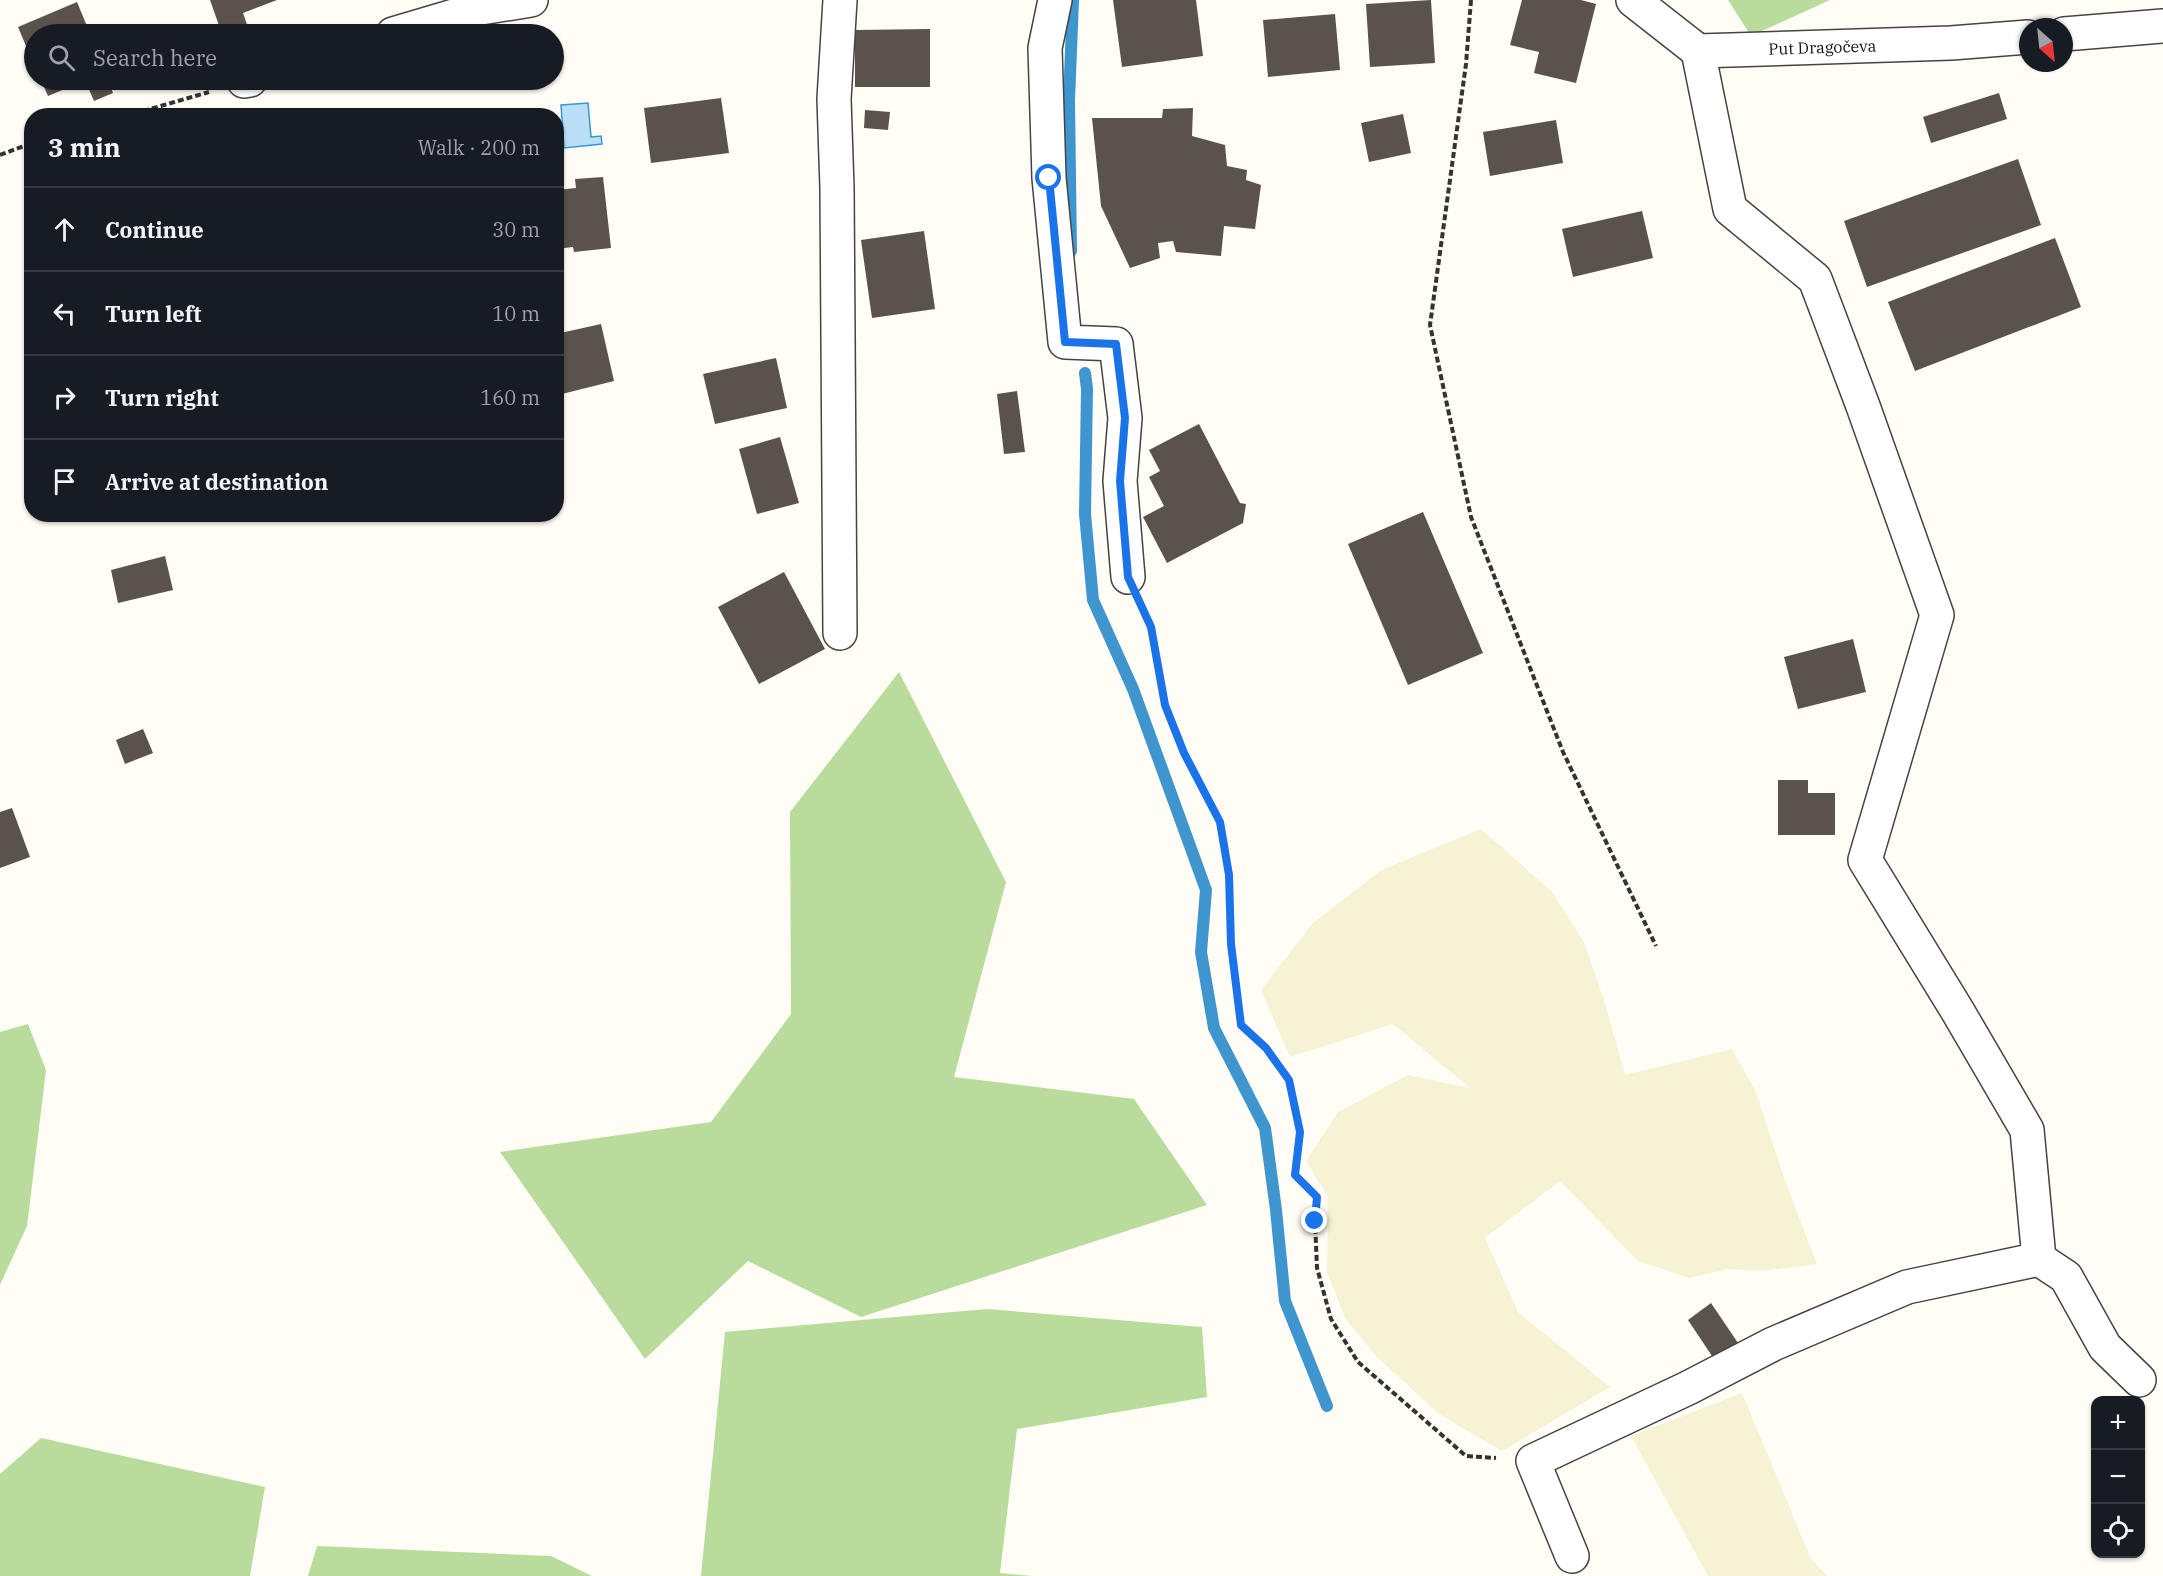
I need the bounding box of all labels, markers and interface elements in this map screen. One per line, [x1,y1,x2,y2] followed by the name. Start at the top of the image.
[2019,18,2073,72] north arrow
[24,24,564,90] search box
[1768,35,1877,59] street label: Put Dragočeva
[45,41,78,74] icon: search
[93,43,217,72] text: Search here
[48,130,121,164] text: 3 min
[418,134,540,161] text: Walk · 200 m
[1035,164,1061,190] route start
[48,213,81,246] icon: ahead
[105,215,204,244] text: Continue
[492,216,540,243] text: 30 m
[48,297,81,330] icon: left
[105,299,201,328] text: Turn left
[492,300,540,327] text: 10 m
[48,381,81,414] icon: right
[105,383,219,412] text: Turn right
[480,384,540,411] text: 160 m
[48,465,81,498] icon: arrive
[105,467,328,496] text: Arrive at destination
[1301,1207,1327,1233] route end
[2091,1396,2145,1558] map controls
[2091,1396,2145,1450] button: +
[2091,1450,2145,1504] button: −
[2091,1504,2145,1558] button: locate

